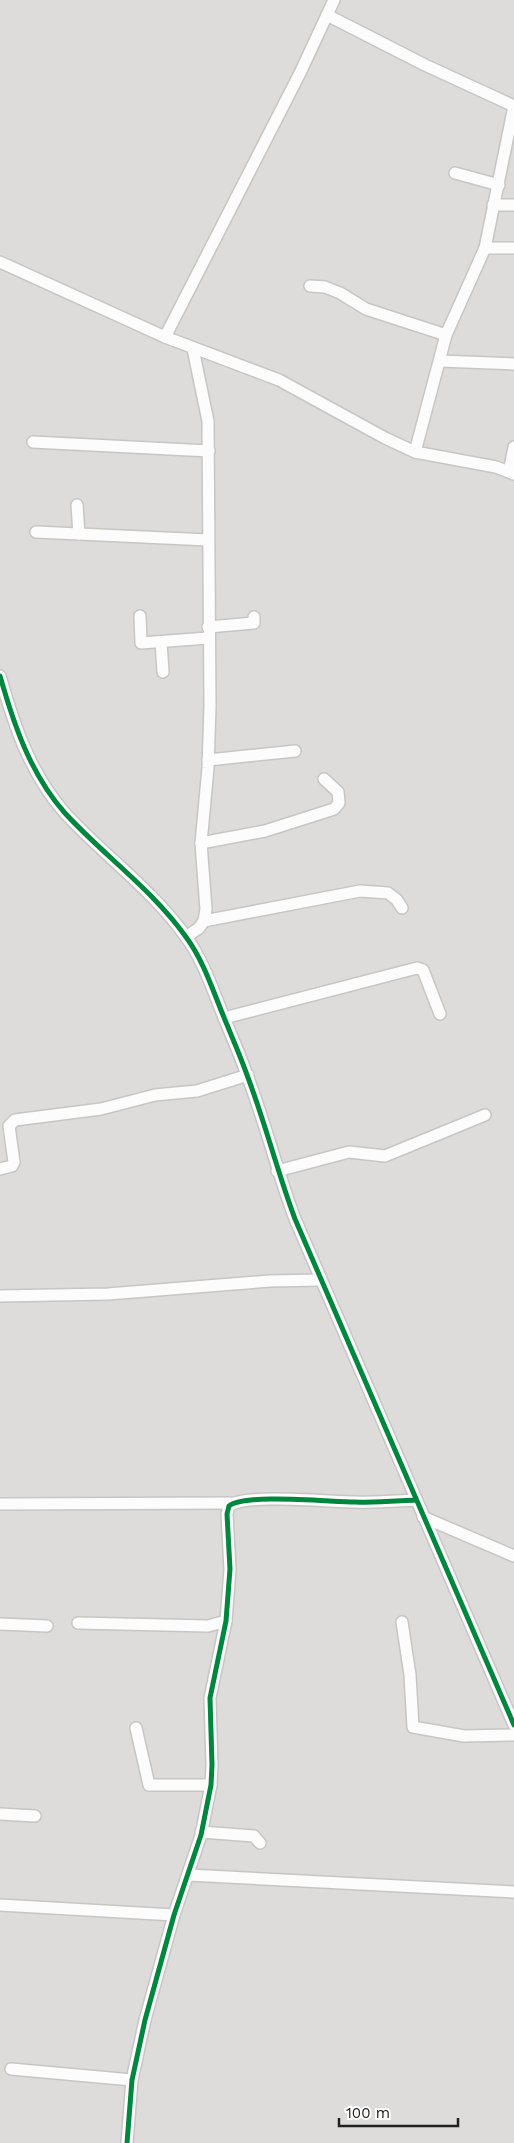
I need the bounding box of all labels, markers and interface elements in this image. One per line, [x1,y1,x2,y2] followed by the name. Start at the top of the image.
[339,2096,458,2128] scale bar
[346,2104,390,2122] text: 100 m

